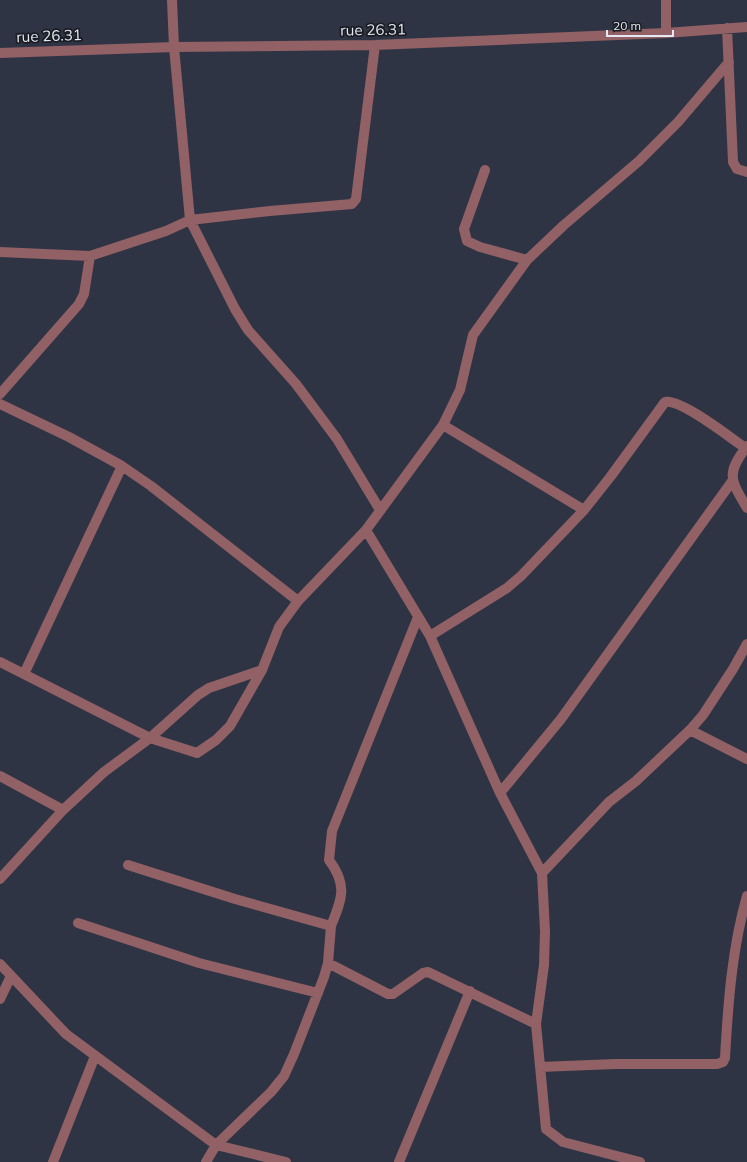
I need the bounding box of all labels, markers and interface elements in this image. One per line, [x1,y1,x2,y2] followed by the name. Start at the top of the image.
[607,12,673,38] scale bar
[613,18,641,33] text: 20 m
[340,19,406,40] street label: rue 26.31
[16,25,82,46] street label: rue 26.31

